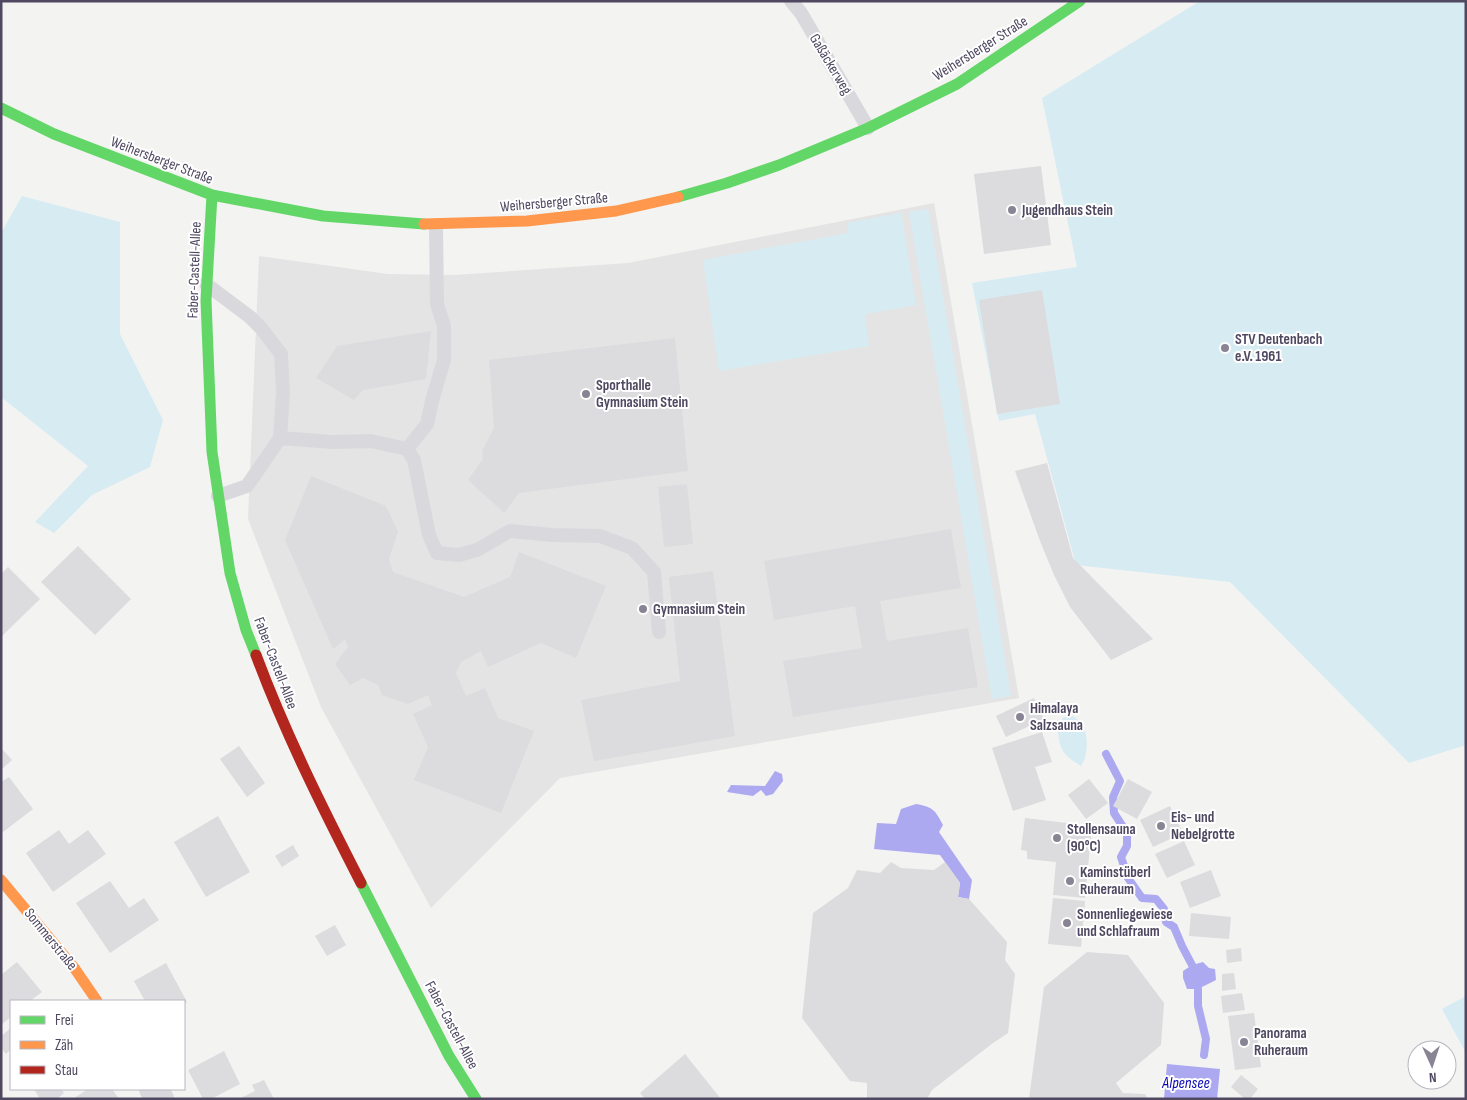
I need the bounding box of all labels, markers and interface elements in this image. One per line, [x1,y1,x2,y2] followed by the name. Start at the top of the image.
[929,12,1031,85] street label: Weihersberger Straße
[805,30,856,98] street label: Gaßäckerweg
[108,132,216,189] street label: Weihersberger Straße
[499,188,609,217] street label: Weihersberger Straße
[1021,201,1113,220] place label: Jugendhaus Stein
[1006,204,1018,216] marker: Jugendhaus Stein
[183,221,206,319] street label: Faber-Castell-Allee
[1235,330,1322,366] place label: STV Deutenbach e.V. 1961
[1219,342,1231,354] marker: STV Deutenbach e.V. 1961
[596,376,688,412] place label: Sporthalle Gymnasium Stein
[580,388,592,400] marker: Sporthalle Gymnasium Stein
[653,600,745,619] place label: Gymnasium Stein
[637,603,649,615] marker: Gymnasium Stein
[249,615,302,712] street label: Faber-Castell-Allee
[1030,699,1083,735] place label: Himalaya Salzsauna
[1014,711,1026,723] marker: Himalaya Salzsauna
[1171,808,1235,844] place label: Eis- und Nebelgrotte
[1067,820,1136,856] place label: Stollensauna (90°C)
[1155,820,1167,832] marker: Eis- und Nebelgrotte
[1051,832,1063,844] marker: Stollensauna (90°C)
[1080,863,1151,899] place label: Kaminstüberl Ruheraum
[1064,875,1076,887] marker: Kaminstüberl Ruheraum
[20,905,81,974] street label: Sommerstraße
[1077,905,1173,941] place label: Sonnenliegewiese und Schlafraum
[1061,917,1073,929] marker: Sonnenliegewiese und Schlafraum
[420,978,483,1072] street label: Faber-Castell-Allee
[10,1000,185,1090] legend
[55,1011,74,1030] text: Frei
[1254,1024,1308,1060] place label: Panorama Ruheraum
[55,1036,73,1055] text: Zäh
[1238,1036,1250,1048] marker: Panorama Ruheraum
[1407,1040,1457,1090] north arrow
[55,1061,78,1080] text: Stau
[1428,1069,1437,1086] text: N
[1161,1074,1210,1093] water label: Alpensee

